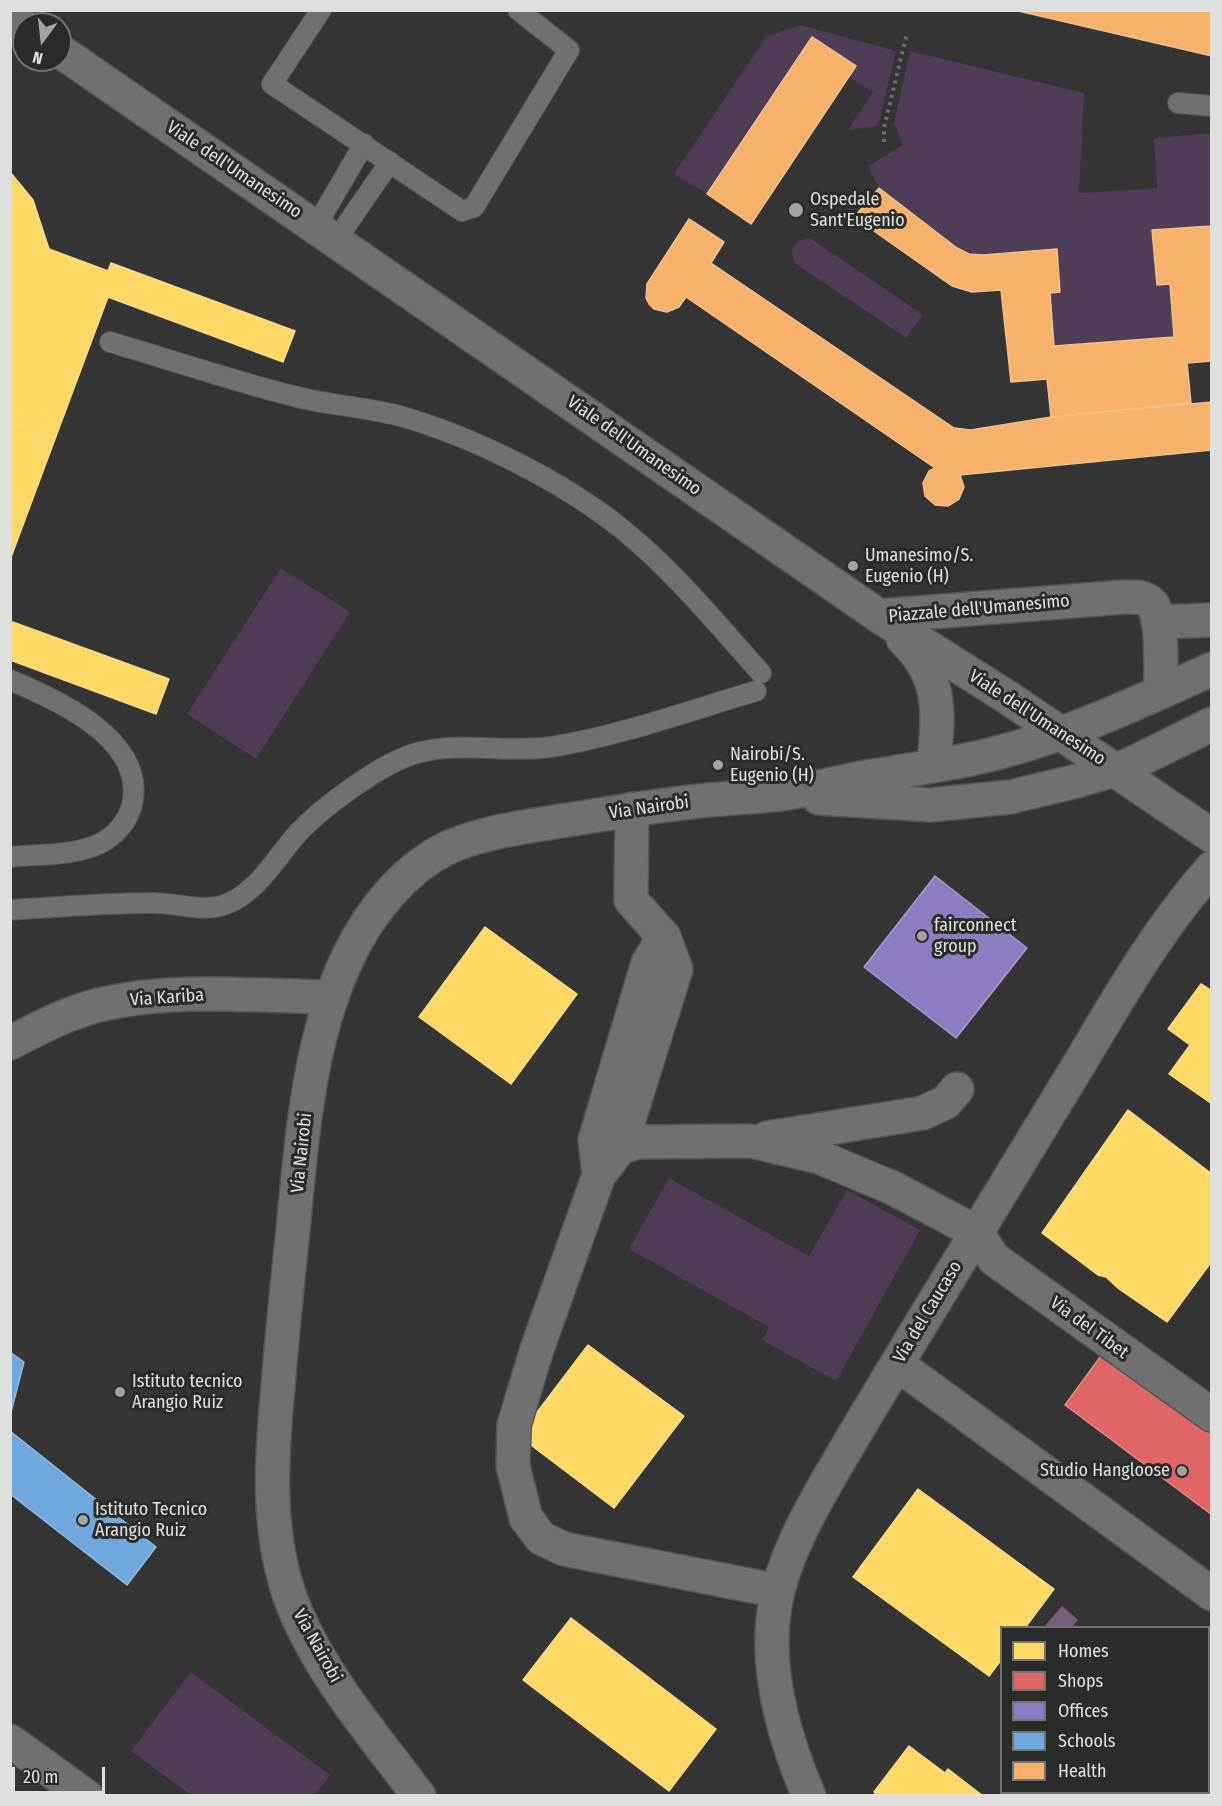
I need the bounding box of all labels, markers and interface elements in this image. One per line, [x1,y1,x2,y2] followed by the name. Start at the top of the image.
[12,12,72,72] north arrow
[31,48,45,68] text: N
[162,117,306,223] street label: Viale dell'Umanesimo
[810,189,905,232] place label: Ospedale Sant'Eugenio
[787,201,805,219] marker: Ospedale Sant'Eugenio
[563,392,705,500] street label: Viale dell'Umanesimo
[865,545,973,588] place label: Umanesimo/S. Eugenio (H)
[846,559,860,573] marker: Umanesimo/S. Eugenio (H)
[888,590,1070,628] street label: Piazzale dell'Umanesimo
[965,666,1109,770] street label: Viale dell'Umanesimo
[730,744,814,786] place label: Nairobi/S. Eugenio (H)
[711,758,725,772] marker: Nairobi/S. Eugenio (H)
[608,792,690,824] street label: Via Nairobi
[934,915,1017,958] place label: fairconnect group
[915,929,929,943] marker: fairconnect group
[129,985,205,1011] street label: Via Kariba
[287,1112,317,1194] street label: Via Nairobi
[889,1257,967,1367] street label: Via del Caucaso
[1046,1292,1132,1364] street label: Via del Tibet
[132,1371,243,1414] place label: Istituto tecnico Arangio Ruiz
[113,1385,127,1399] marker: Istituto tecnico Arangio Ruiz
[1040,1460,1170,1482] place label: Studio Hangloose
[1175,1464,1189,1478] marker: Studio Hangloose
[95,1499,207,1541] place label: Istituto Tecnico Arangio Ruiz
[76,1513,90,1527] marker: Istituto Tecnico Arangio Ruiz
[288,1606,346,1686] street label: Via Nairobi
[1000,1626,1210,1794] legend
[1058,1640,1109,1662] text: Homes
[1058,1670,1103,1692] text: Shops
[1058,1700,1108,1722] text: Offices
[1058,1730,1116,1752] text: Schools
[15,1755,108,1793] scale bar
[1058,1760,1106,1782] text: Health
[23,1766,58,1788] text: 20 m

